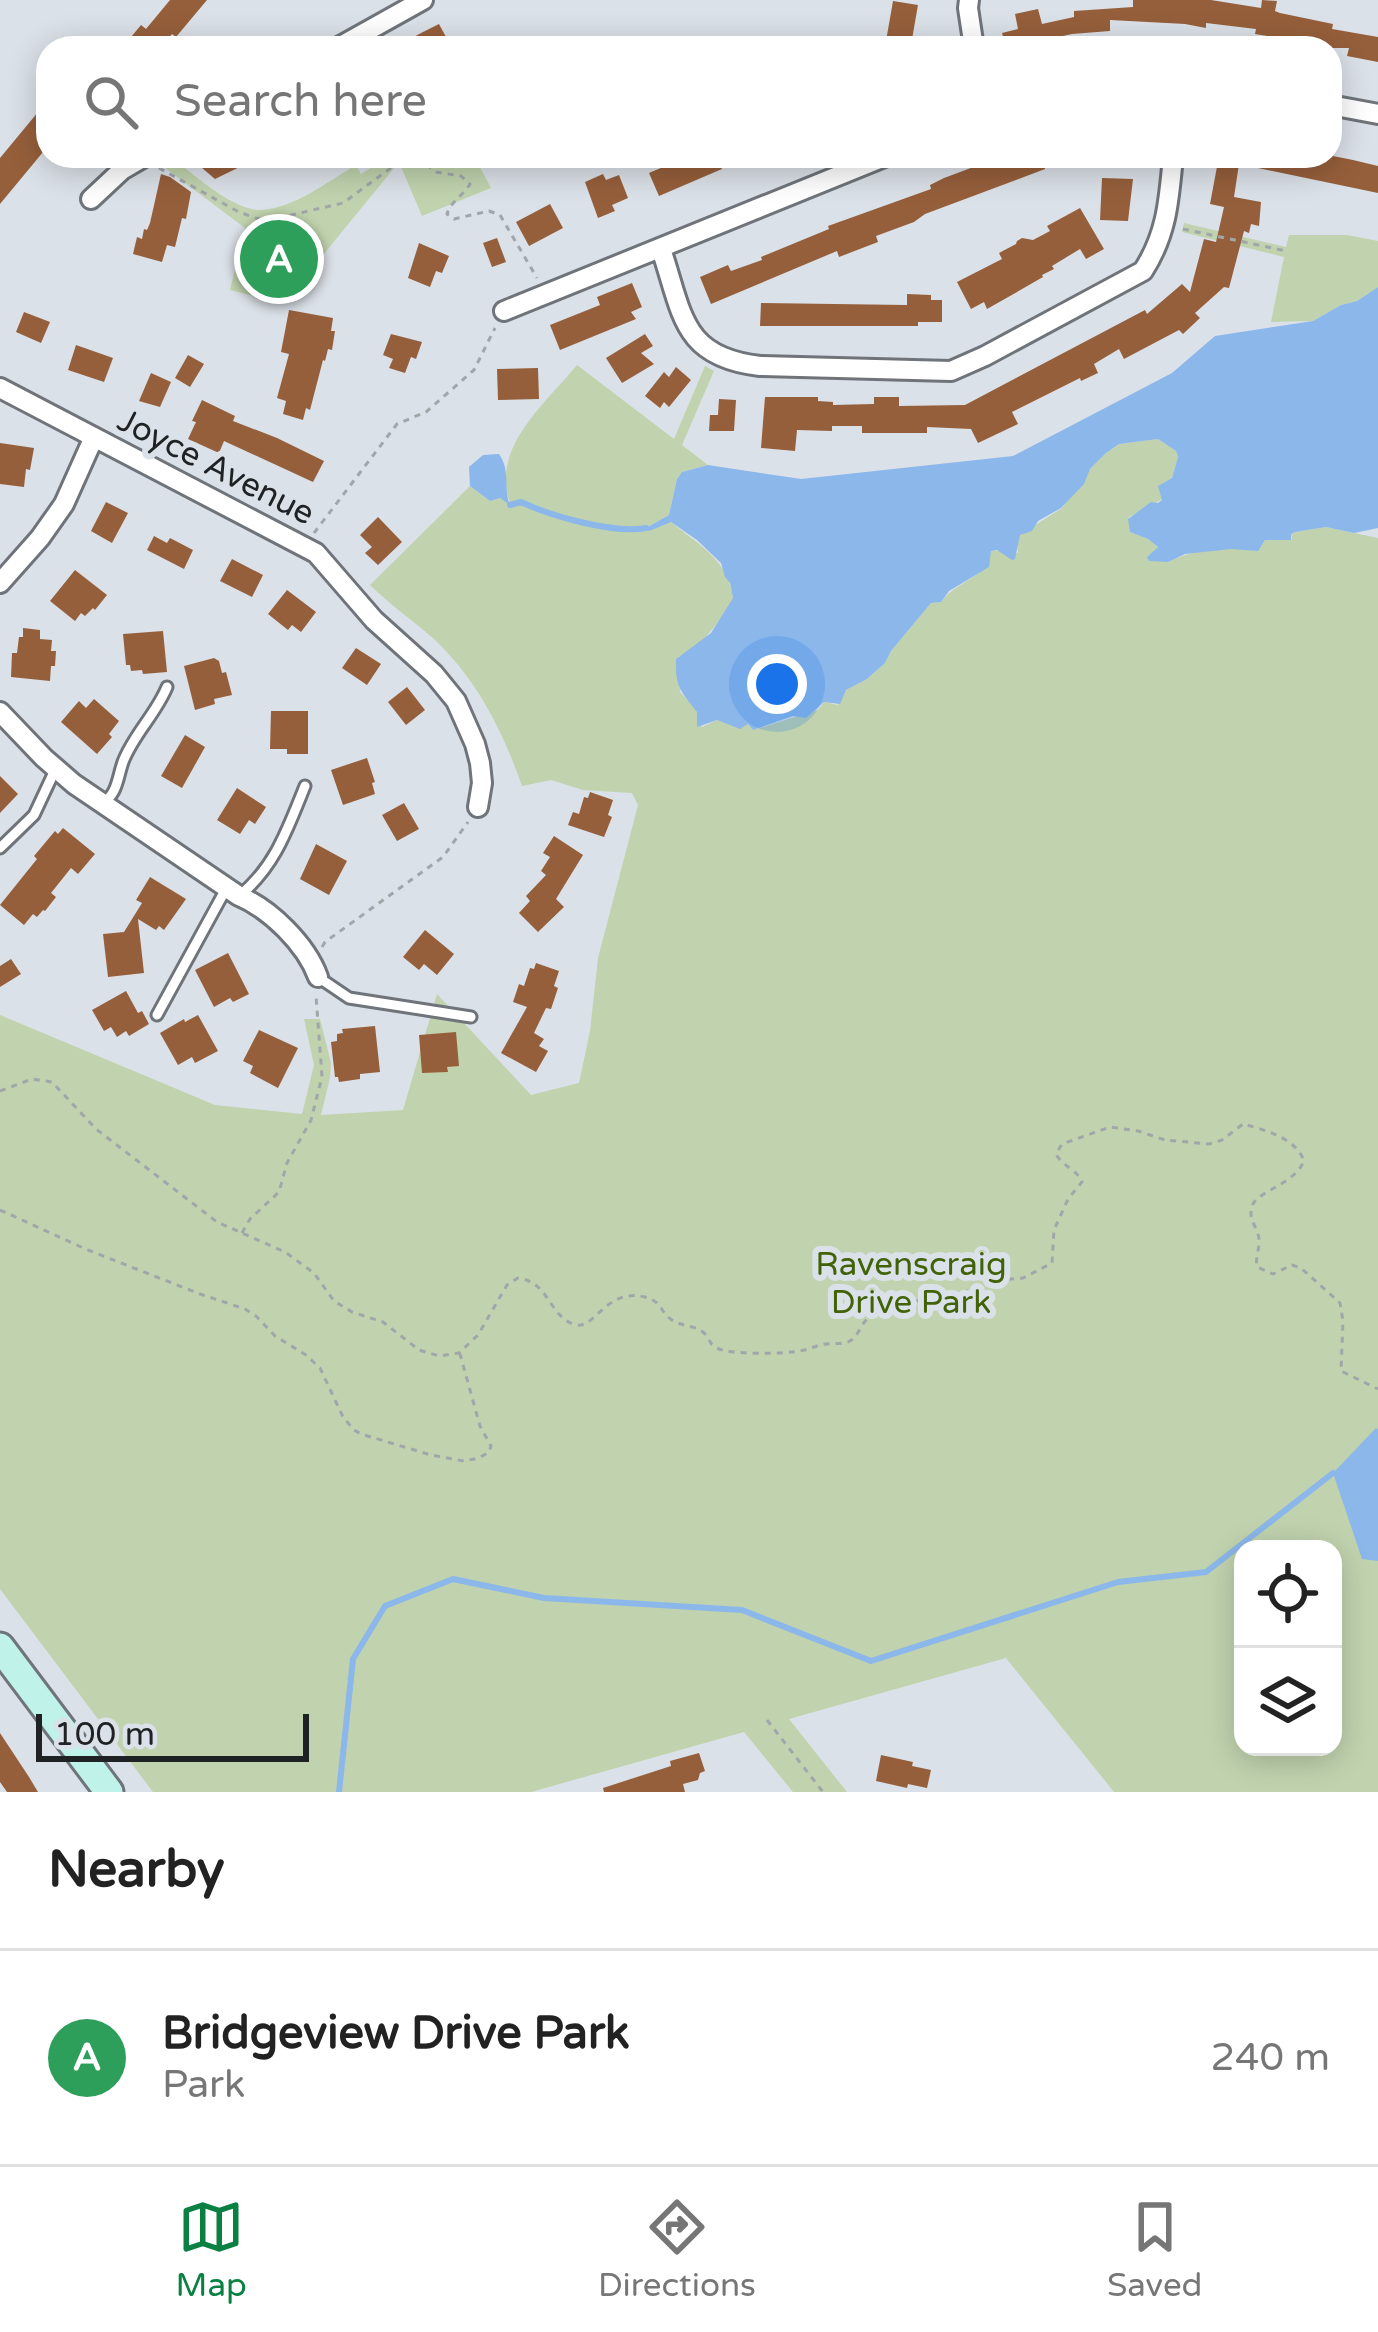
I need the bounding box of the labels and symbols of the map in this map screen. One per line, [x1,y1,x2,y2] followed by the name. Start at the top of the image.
[240,214,318,304] pin: A
[111,401,321,533] street label: Joyce Avenue
[747,654,807,714] your location
[815,1245,1007,1322] park label: Ravenscraig Drive Park
[36,1708,309,1761] scale bar

